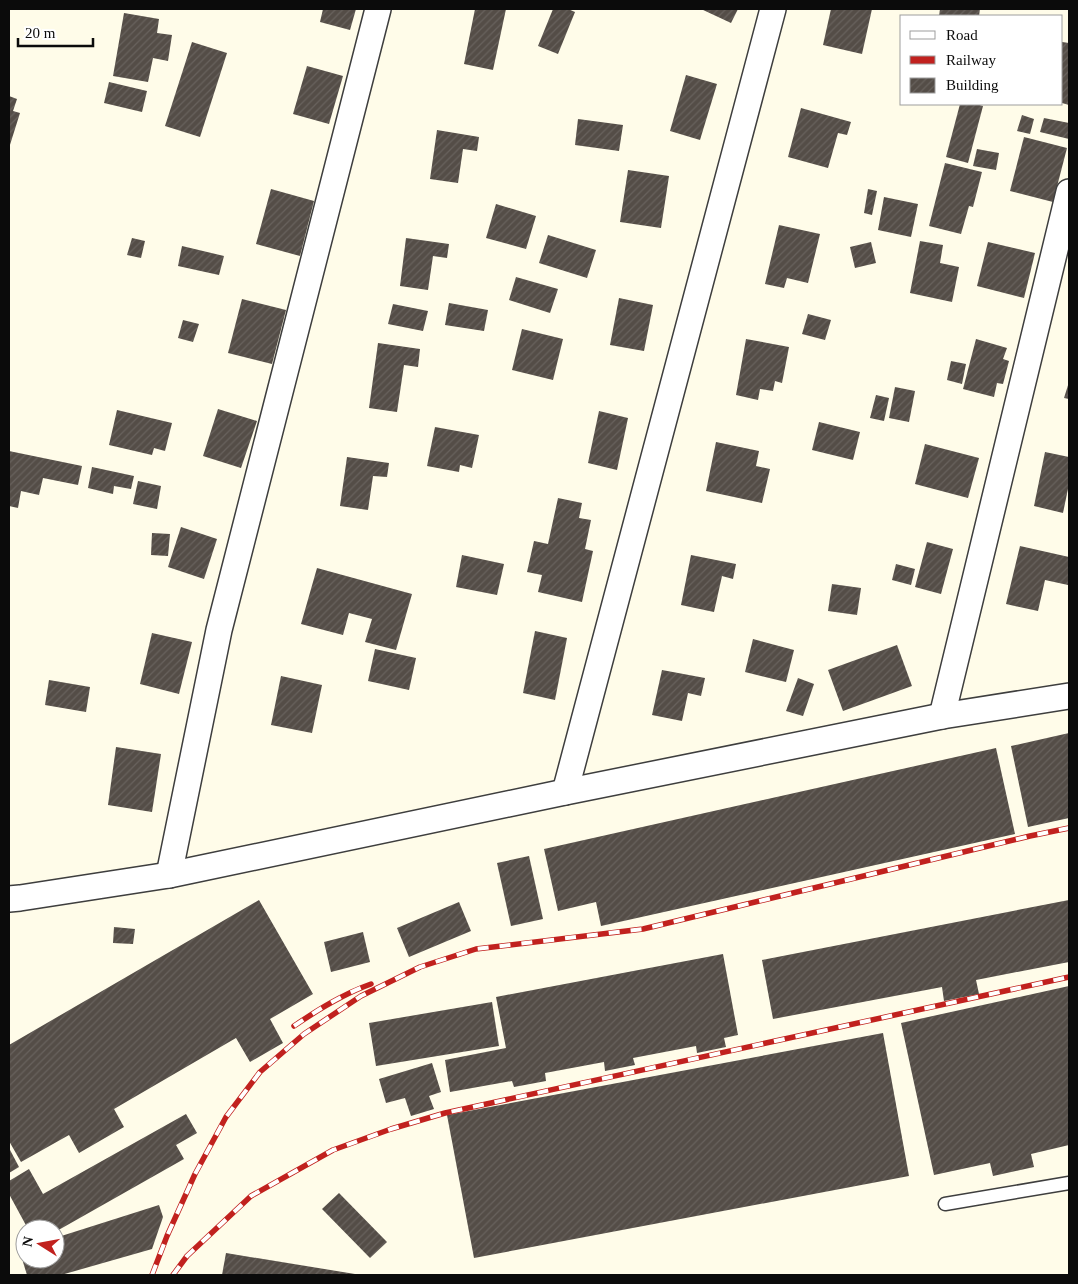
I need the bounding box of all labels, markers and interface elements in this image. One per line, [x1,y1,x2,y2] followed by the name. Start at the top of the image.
[18,15,92,47] scale bar
[900,15,1063,105] legend
[25,25,56,41] text: 20 m
[946,27,978,43] text: Road
[946,52,996,68] text: Railway
[946,77,999,93] text: Building
[15,1219,65,1269] north arrow
[19,1235,36,1248] text: N

